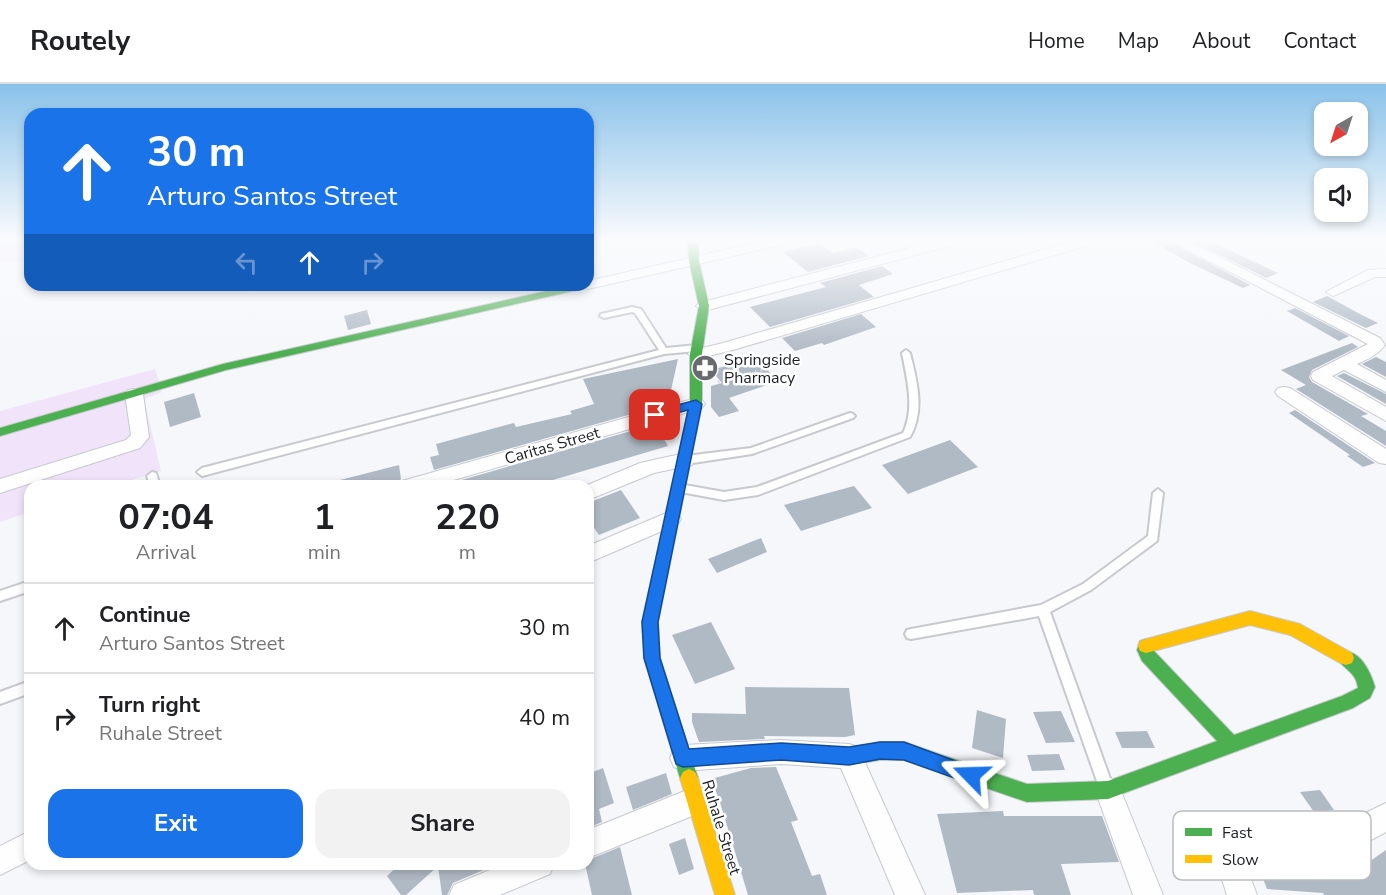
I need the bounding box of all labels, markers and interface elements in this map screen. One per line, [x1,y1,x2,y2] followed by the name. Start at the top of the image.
[30,22,130,60] text: Routely
[1028,27,1085,55] text: Home
[1118,27,1159,55] text: Map
[1192,27,1250,55] text: About
[1283,27,1356,55] text: Contact
[1314,102,1368,156] north arrow
[1314,102,1368,222] map controls
[147,124,246,181] text: 30 m
[48,132,126,210] icon: ahead
[1314,168,1368,222] button: sound
[147,178,397,215] text: Arturo Santos Street
[230,246,263,279] icon: left
[293,246,326,279] icon: ahead
[356,246,389,279] icon: right
[724,349,800,389] place label: Springside Pharmacy
[690,353,720,383] pharmacy icon: Springside Pharmacy
[629,389,680,440] pin
[638,398,671,431] icon: arrive
[502,422,603,470] street label: Caritas Street
[118,493,214,542] text: 07:04
[313,493,335,542] text: 1
[435,493,500,542] text: 220
[136,539,196,566] text: Arrival
[308,539,341,566] text: min
[459,539,476,566] text: m
[99,600,190,630] text: Continue
[48,612,81,645] icon: ahead
[519,613,570,643] text: 30 m
[99,630,284,657] text: Arturo Santos Street
[99,690,200,720] text: Turn right
[48,702,81,735] icon: right
[519,703,570,733] text: 40 m
[99,720,222,747] text: Ruhale Street
[939,743,1003,807] position arrow
[696,777,746,878] street label: Ruhale Street
[48,789,303,858] button: Exit
[315,789,570,858] button: Share
[1173,811,1371,880] legend
[1222,822,1253,844] text: Fast
[1222,849,1259,871] text: Slow

